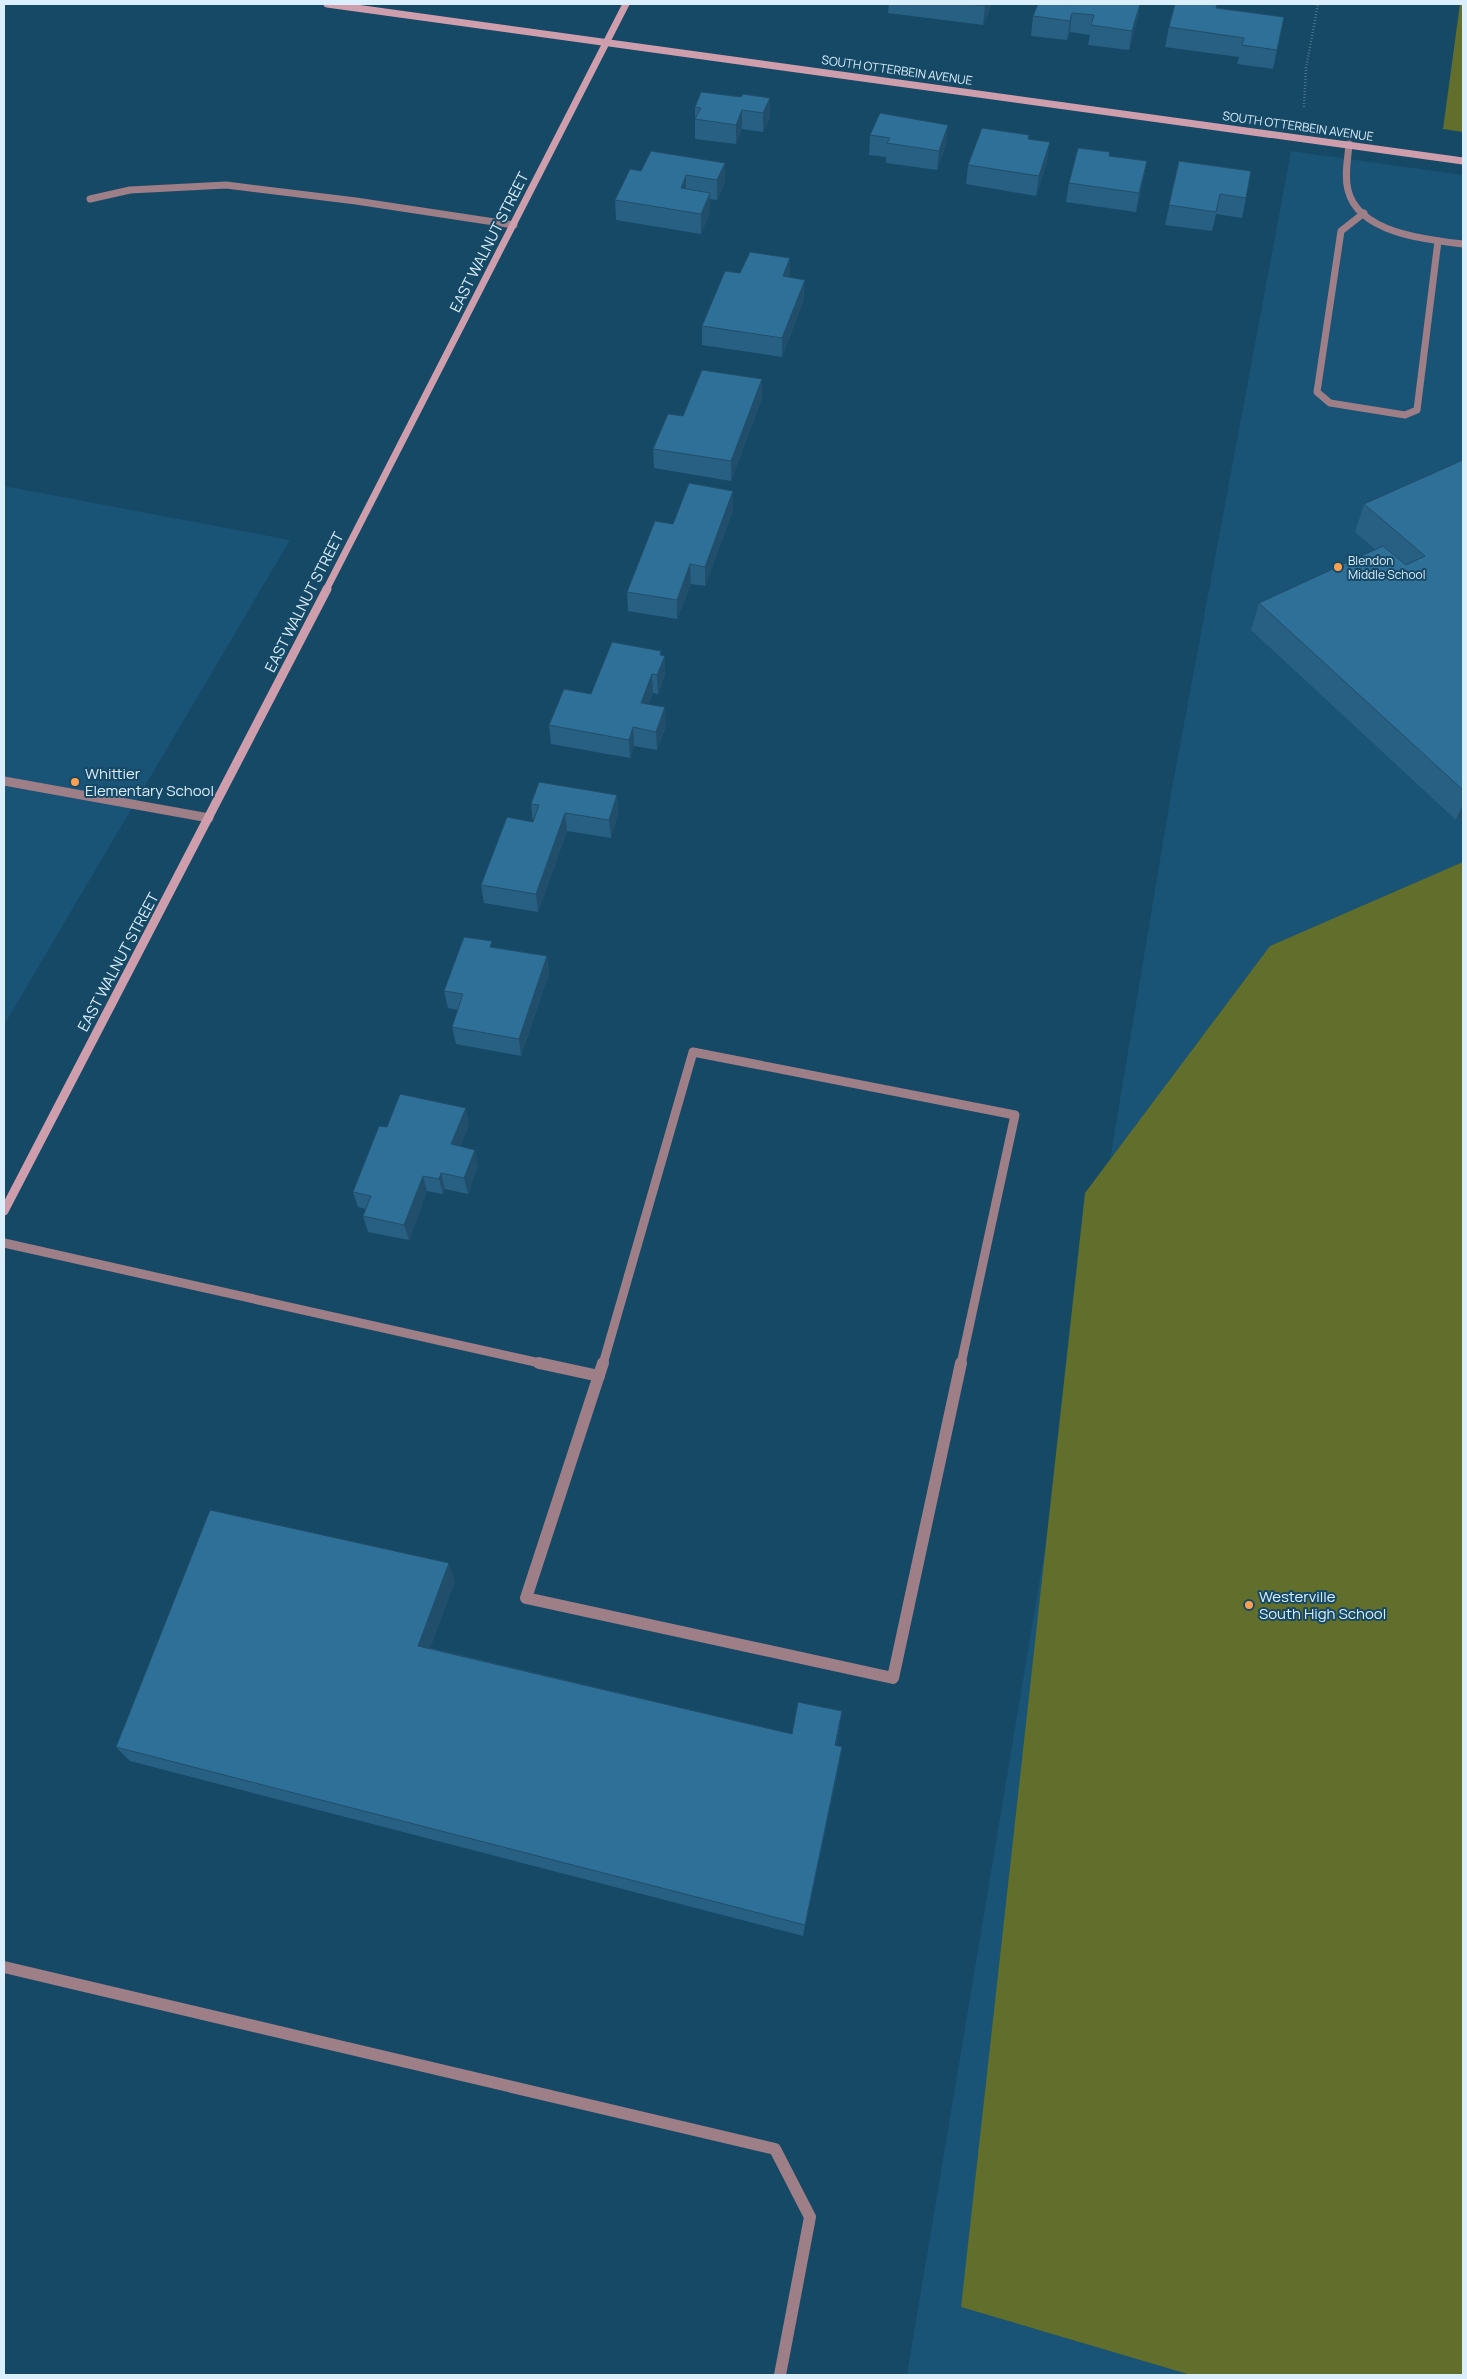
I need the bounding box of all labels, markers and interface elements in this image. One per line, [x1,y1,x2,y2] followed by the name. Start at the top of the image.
[821,51,974,89] street label: SOUTH OTTERBEIN AVENUE
[1222,107,1375,145] street label: SOUTH OTTERBEIN AVENUE
[445,168,533,316] street label: EAST WALNUT STREET
[260,528,348,676] street label: EAST WALNUT STREET
[1348,552,1426,583] place label: Blendon Middle School
[1332,561,1344,573] marker: Blendon Middle School
[85,763,214,801] place label: Whittier Elementary School
[69,776,81,788] marker: Whittier Elementary School
[72,889,164,1035] street label: EAST WALNUT STREET
[1259,1586,1386,1624] place label: Westerville South High School
[1243,1599,1255,1611] marker: Westerville South High School

